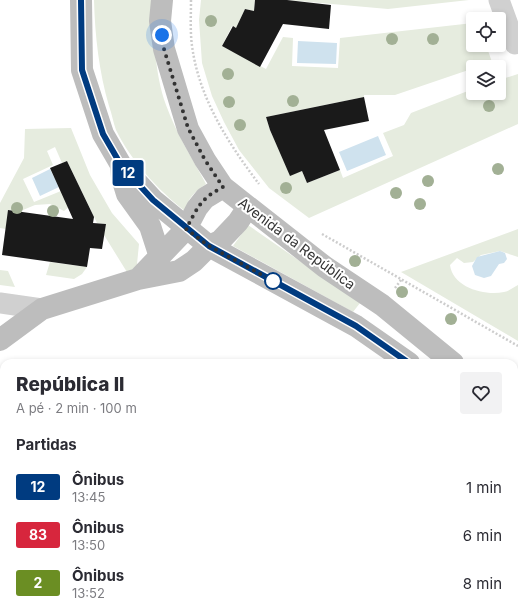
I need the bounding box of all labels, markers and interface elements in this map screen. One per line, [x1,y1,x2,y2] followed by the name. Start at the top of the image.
[466,12,506,100] map controls
[466,12,506,52] button: locate
[152,25,172,45] your location
[466,60,506,100] button: layers
[110,160,146,186] line badge: 12
[121,164,135,181] text: 12
[235,193,359,293] street label: Avenida da República
[264,272,282,290] unlabelled marker
[460,372,502,414] button: heart
[16,373,125,396] text: República II
[16,400,137,416] text: A pé · 2 min · 100 m
[16,435,77,454] text: Partidas
[72,470,124,489] text: Ônibus
[31,478,45,495] text: 12
[466,478,502,497] text: 1 min
[72,489,105,505] text: 13:45
[72,518,124,537] text: Ônibus
[29,526,47,543] text: 83
[463,526,502,545] text: 6 min
[72,537,105,553] text: 13:50
[72,566,124,585] text: Ônibus
[34,574,42,591] text: 2
[463,574,502,593] text: 8 min
[72,585,105,601] text: 13:52

